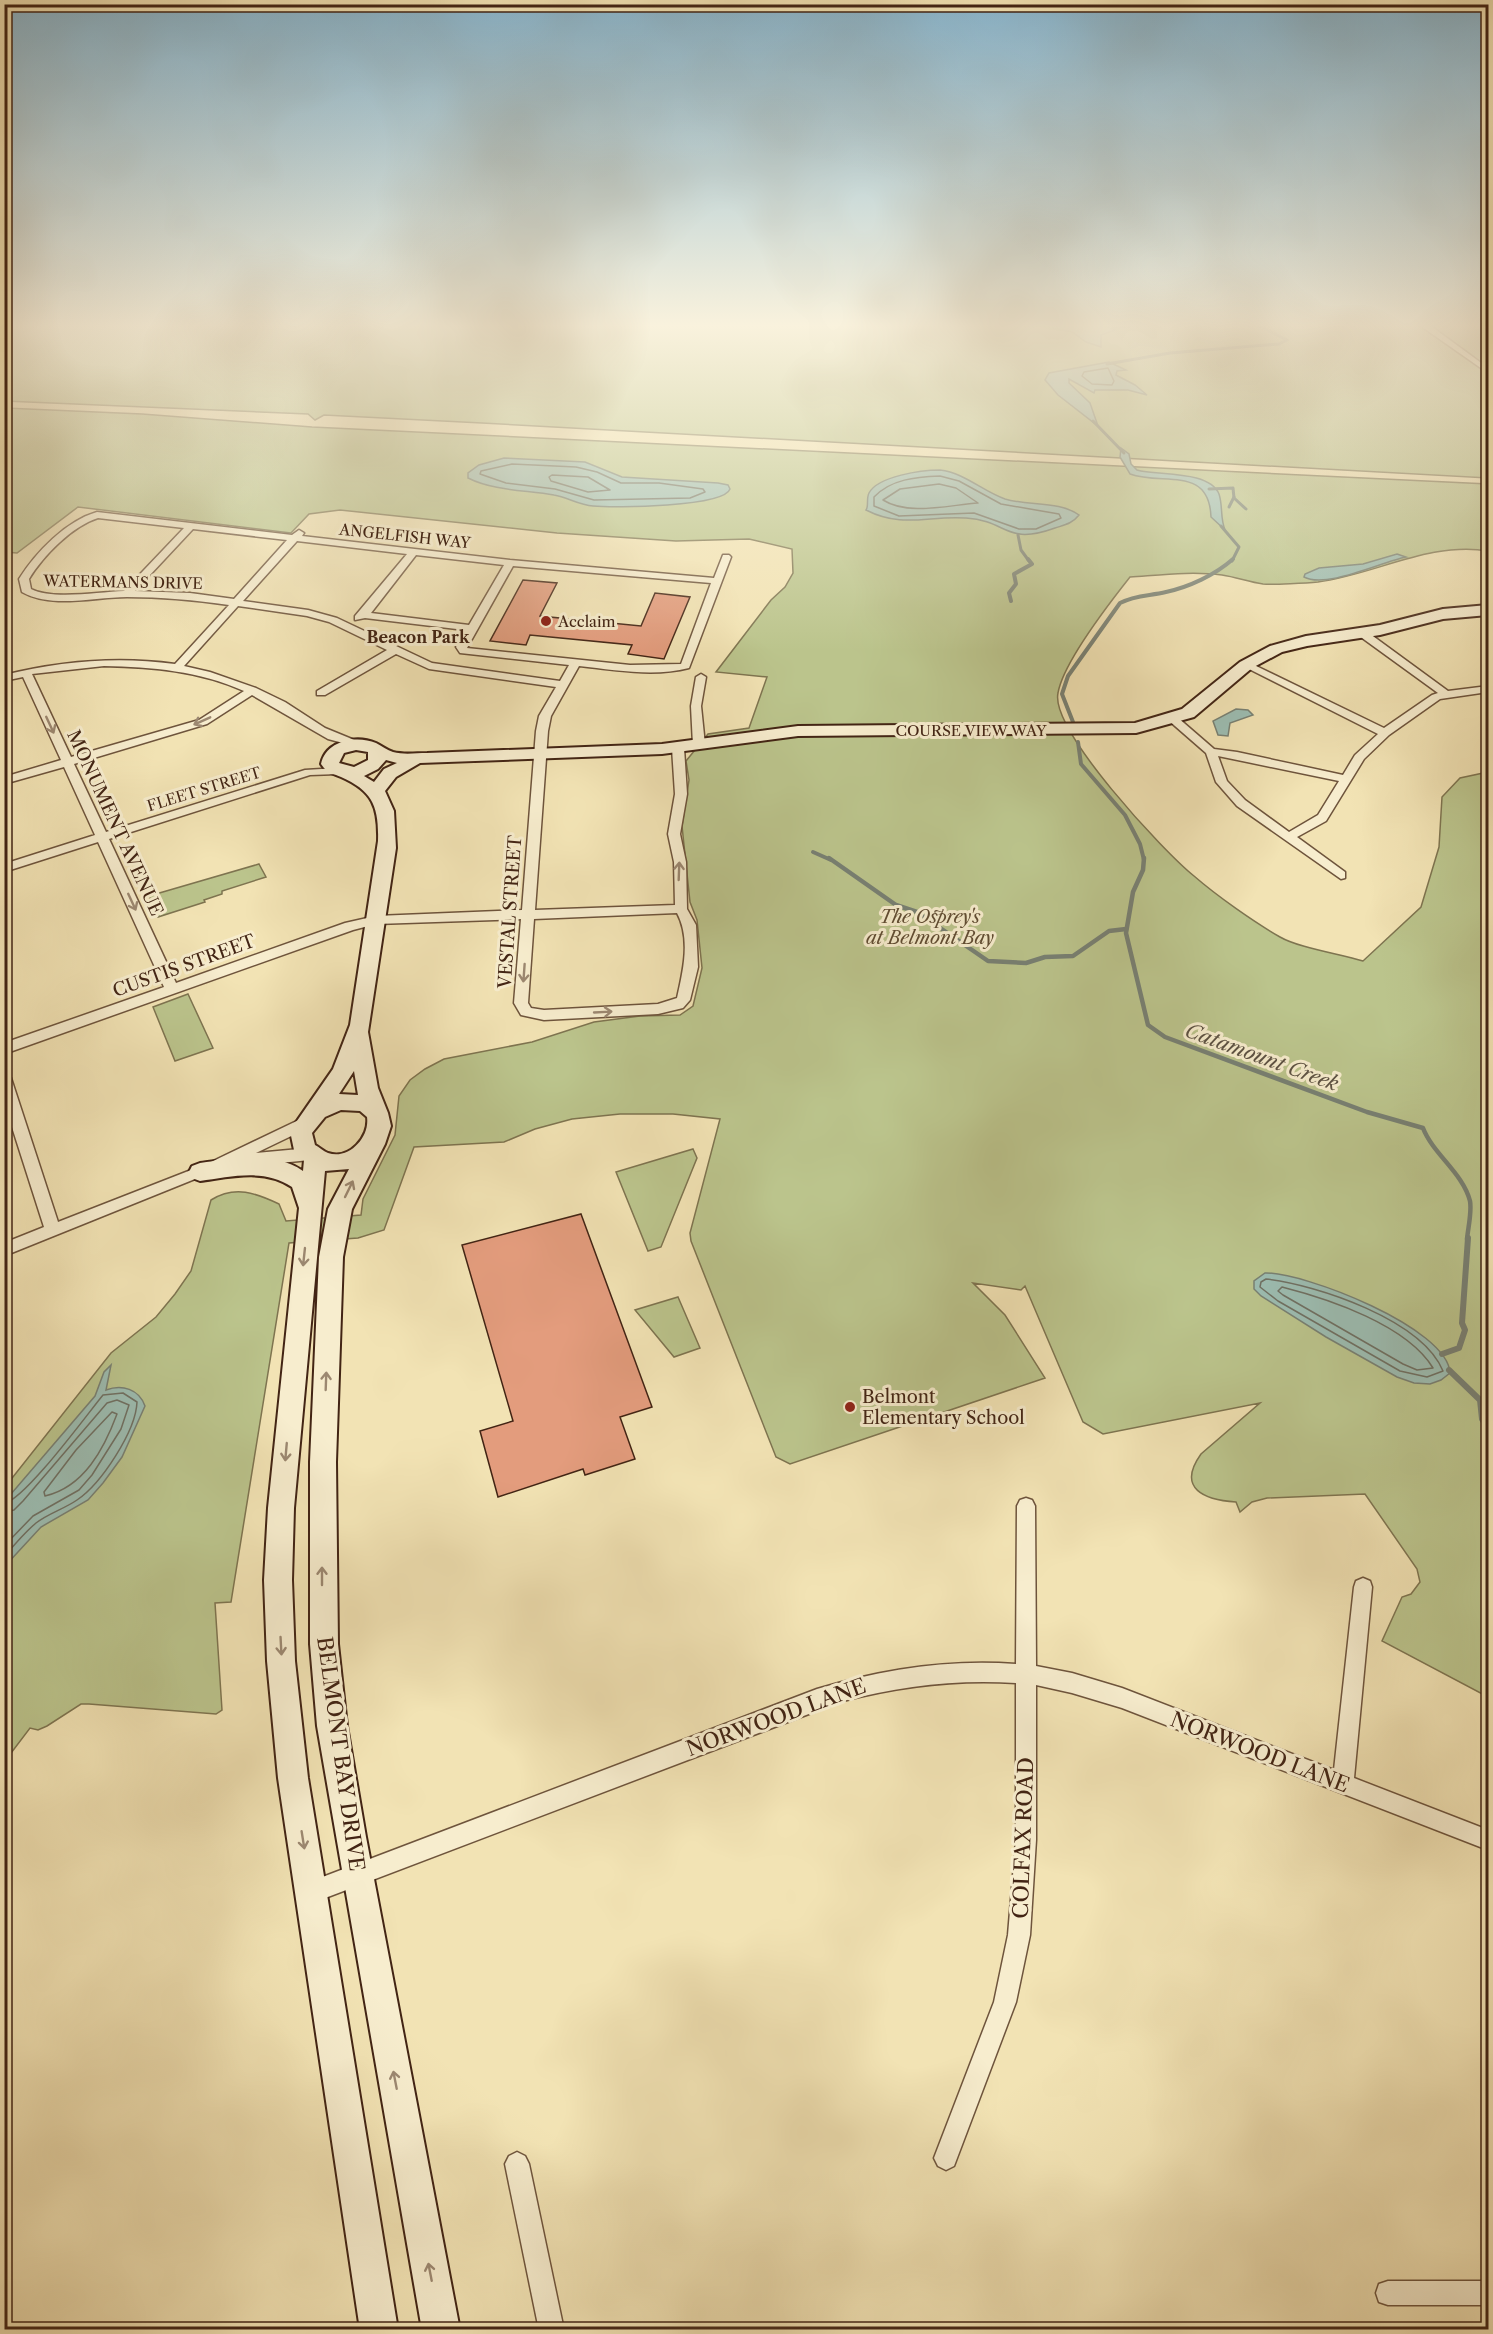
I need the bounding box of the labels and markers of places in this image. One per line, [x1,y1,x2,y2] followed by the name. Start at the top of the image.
[557,612,616,631] place label: Acclaim
[539,614,553,628] marker: Acclaim
[862,1386,1025,1429] place label: Belmont Elementary School
[843,1400,857,1414] marker: Belmont Elementary School

